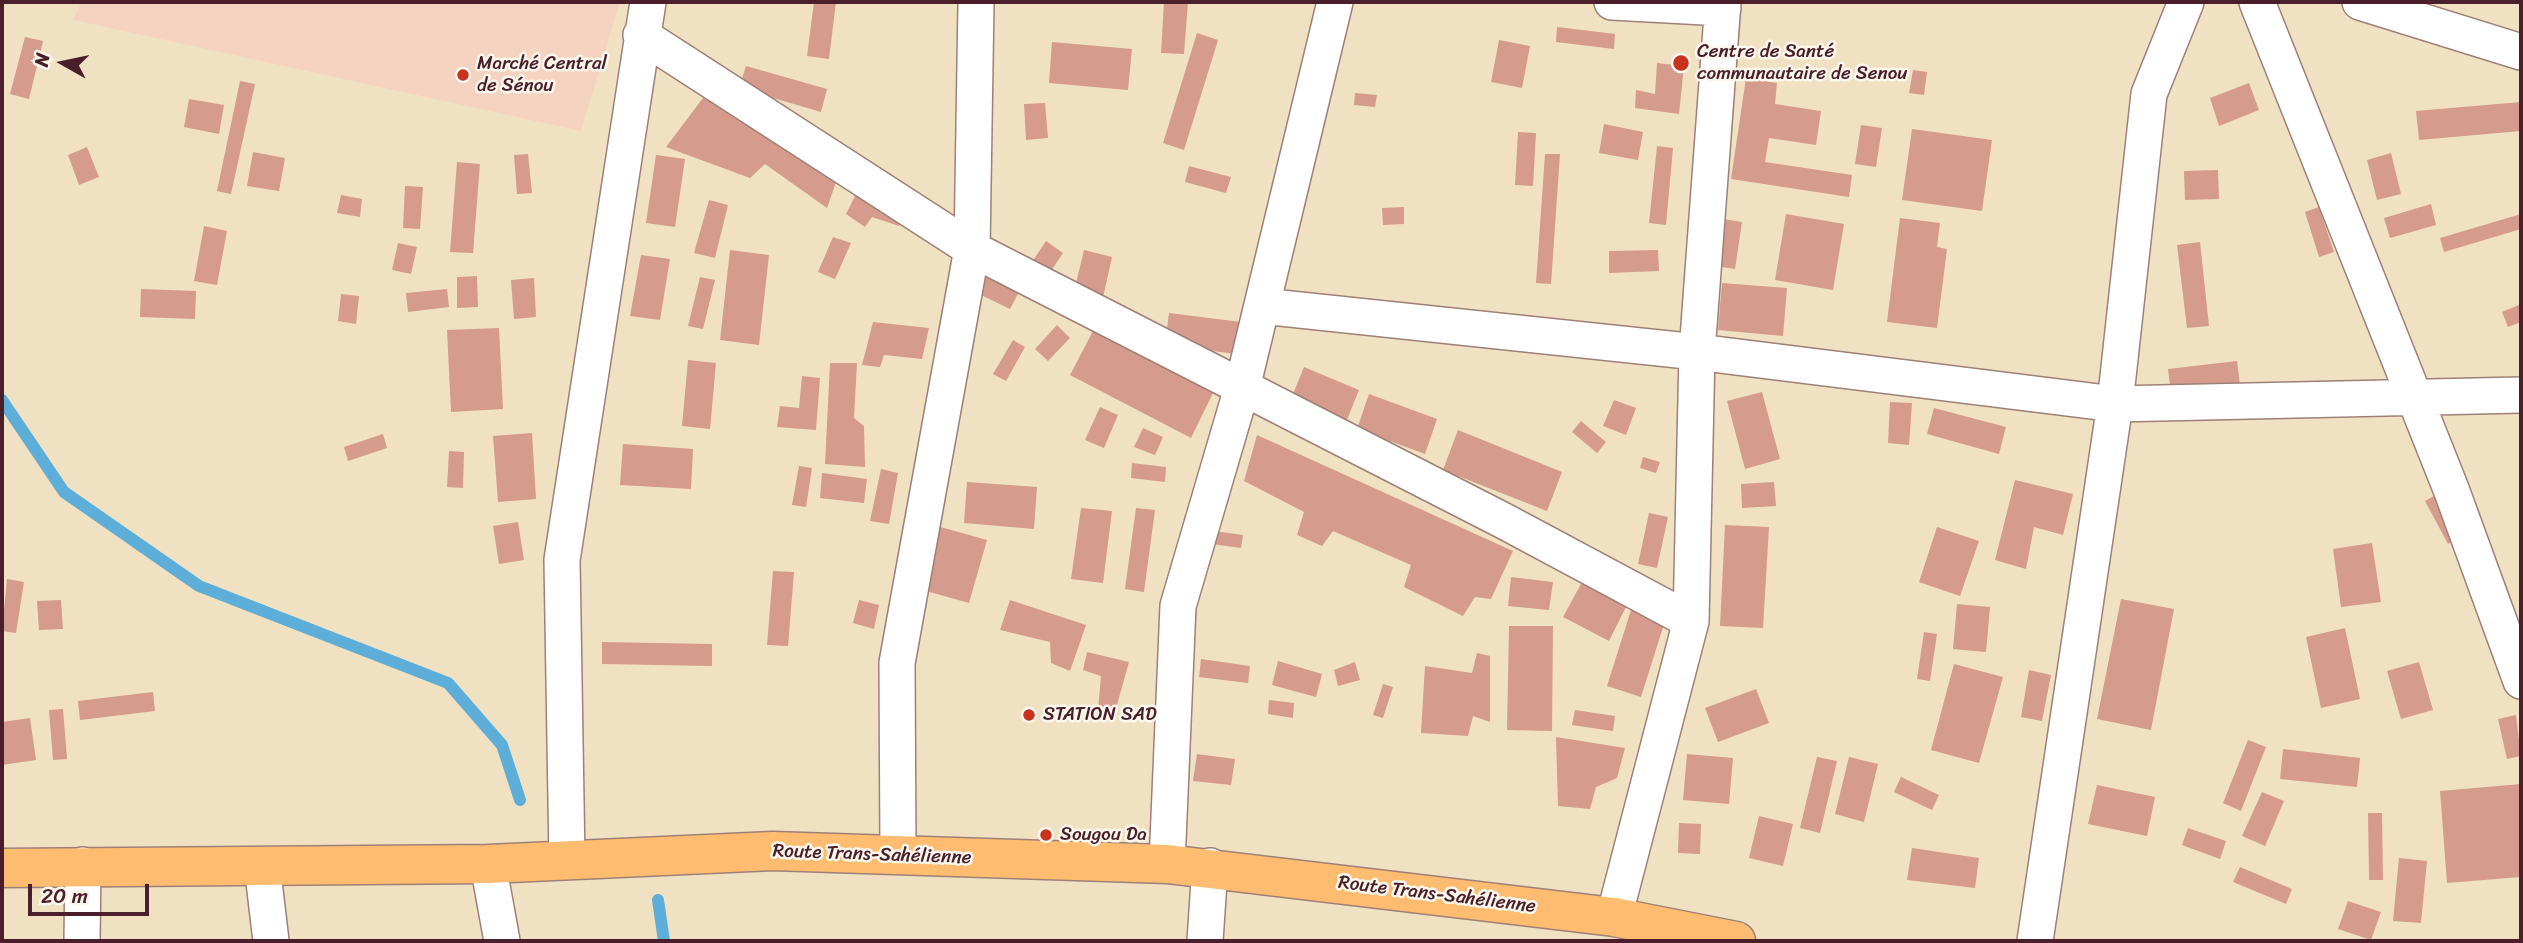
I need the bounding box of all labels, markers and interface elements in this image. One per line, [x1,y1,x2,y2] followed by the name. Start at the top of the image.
[28,28,98,98] north arrow
[1697,41,1908,85] place label: Centre de Santé communautaire de Senou
[24,51,59,69] text: N
[477,53,607,97] place label: Marché Central de Sénou
[1671,53,1691,73] marker: Centre de Santé communautaire de Senou
[455,67,471,83] marker: Marché Central de Sénou
[1043,704,1157,726] place label: STATION SAD
[1021,707,1037,723] marker: STATION SAD
[1060,824,1147,846] place label: Sougou Da
[1038,827,1054,843] marker: Sougou Da
[772,840,972,870] street label: Route Trans-Sahélienne
[32,870,152,914] scale bar
[1337,872,1537,918] street label: Route Trans-Sahélienne
[41,877,88,915] text: 20 m

